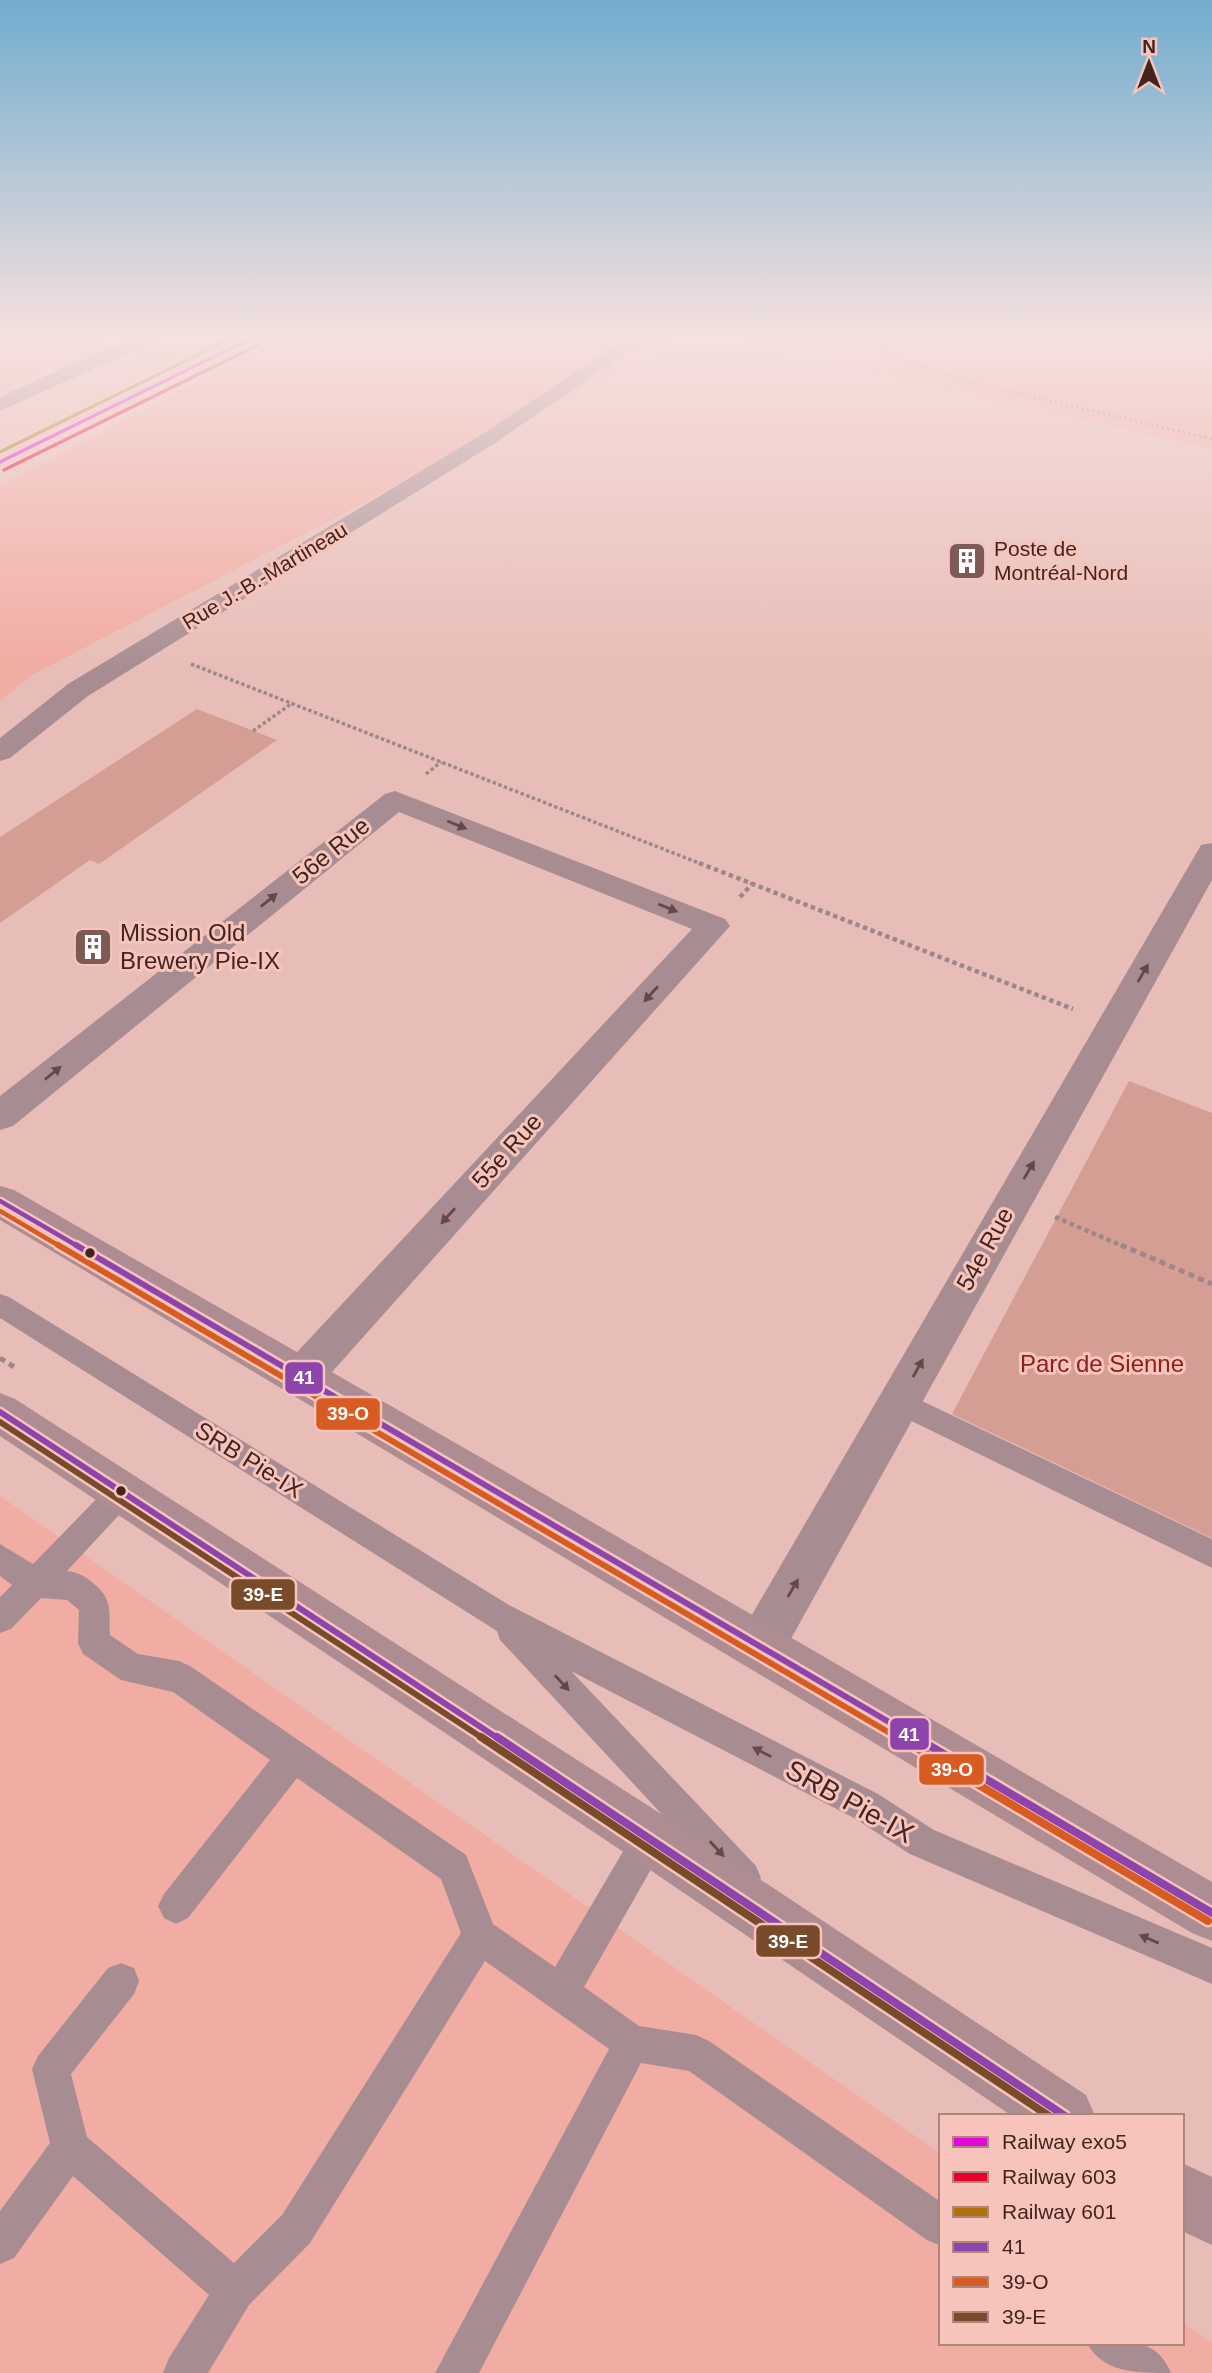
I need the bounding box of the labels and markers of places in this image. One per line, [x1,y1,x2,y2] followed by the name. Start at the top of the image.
[994,537,1128,584] place label: Poste de Montréal-Nord
[946,540,988,582] building icon: Poste de Montréal-Nord
[120,919,280,974] place label: Mission Old Brewery Pie-IX
[72,926,114,968] building icon: Mission Old Brewery Pie-IX
[83,1246,97,1260] unlabelled marker
[114,1484,128,1498] unlabelled marker

